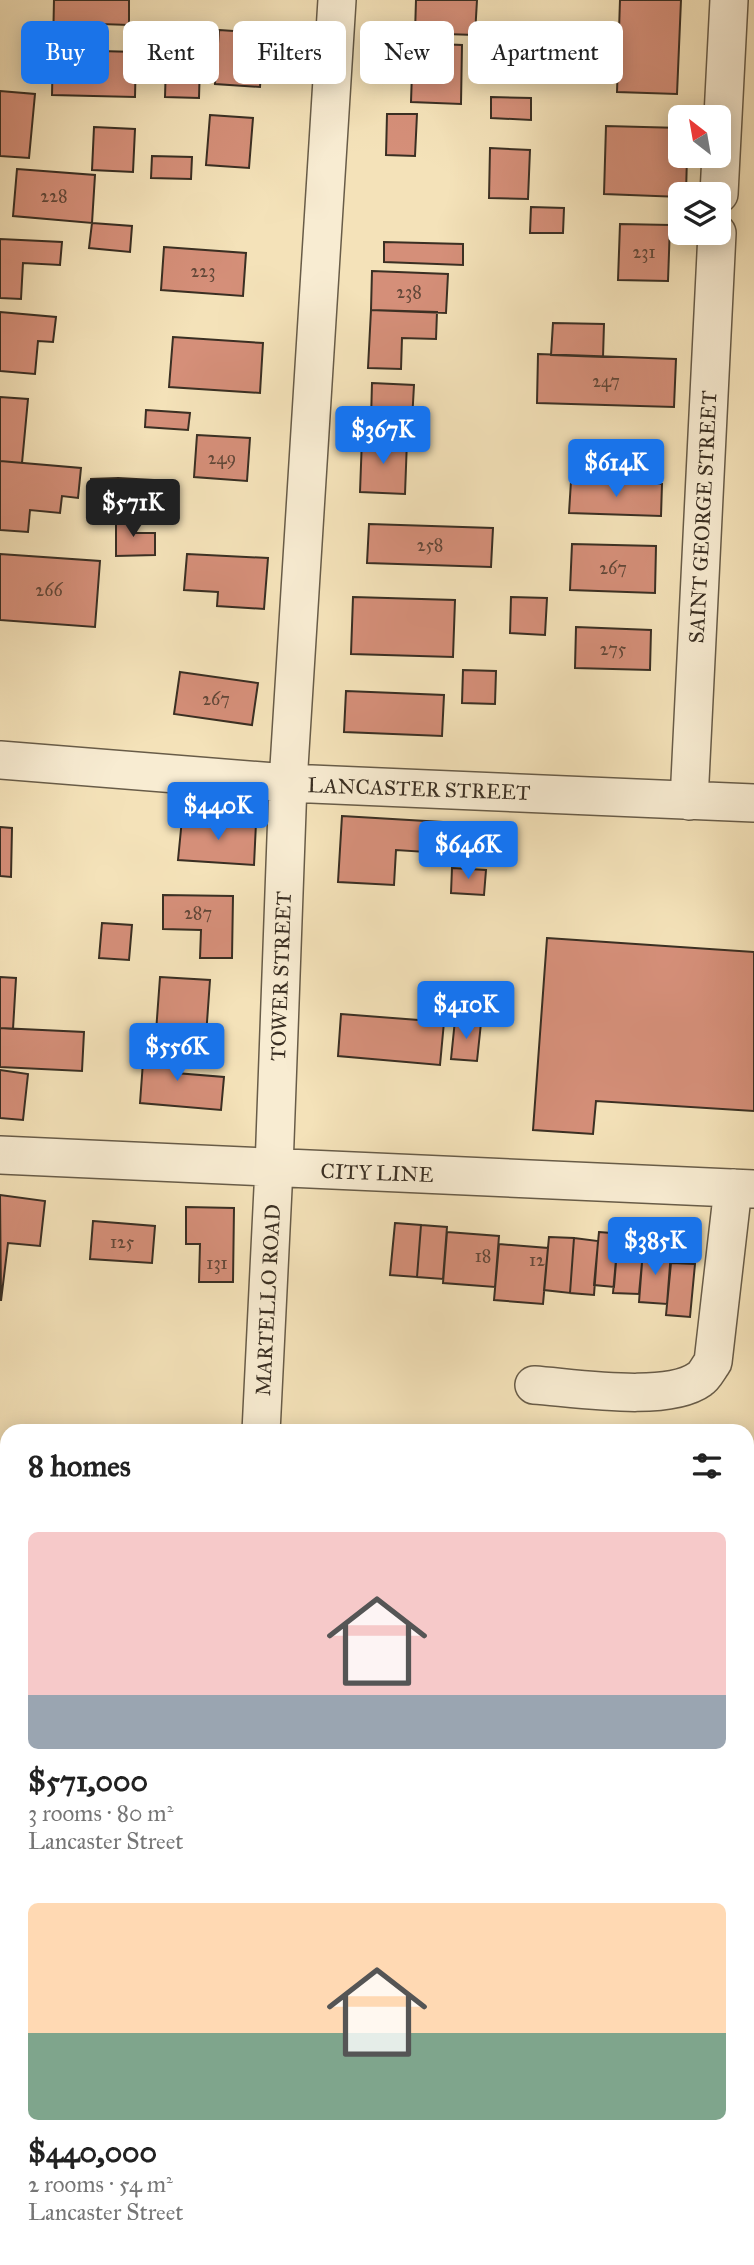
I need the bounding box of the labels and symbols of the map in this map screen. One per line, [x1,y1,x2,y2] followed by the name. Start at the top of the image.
[668,105,732,168] north arrow
[40,185,68,207] house number: 228
[632,241,656,263] house number: 231
[191,260,215,282] house number: 223
[396,281,422,303] house number: 238
[592,370,620,392] house number: 247
[683,390,723,644] street label: SAINT GEORGE STREET
[334,406,432,466] pin: $367K
[567,440,665,499] pin: $614K
[208,447,236,469] house number: 249
[84,480,182,539] pin: $571K
[417,534,443,556] house number: 258
[599,557,627,579] house number: 267
[35,579,63,601] house number: 266
[600,638,627,660] house number: 275
[202,688,230,710] house number: 267
[307,772,531,806] street label: LANCASTER STREET
[169,782,267,842] pin: $440K
[419,822,517,881] pin: $646K
[265,891,297,1061] street label: TOWER STREET
[184,902,212,924] house number: 287
[417,982,515,1041] pin: $410K
[128,1024,226,1083] pin: $556K
[320,1158,434,1188] street label: CITY LINE
[250,1203,286,1397] street label: MARTELLO ROAD
[606,1218,704,1277] pin: $385K
[110,1231,135,1253] house number: 125
[475,1245,491,1267] house number: 18
[529,1249,545,1271] house number: 12
[206,1252,228,1274] house number: 131

